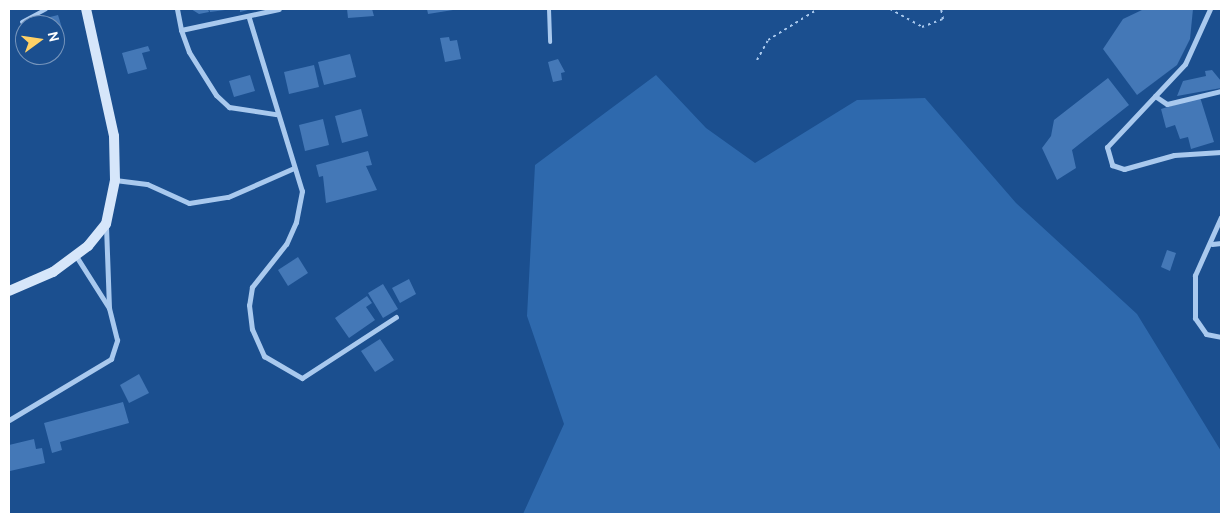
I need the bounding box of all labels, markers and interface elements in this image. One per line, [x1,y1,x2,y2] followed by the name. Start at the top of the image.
[15,15,65,65] north arrow
[44,30,64,44] text: N

